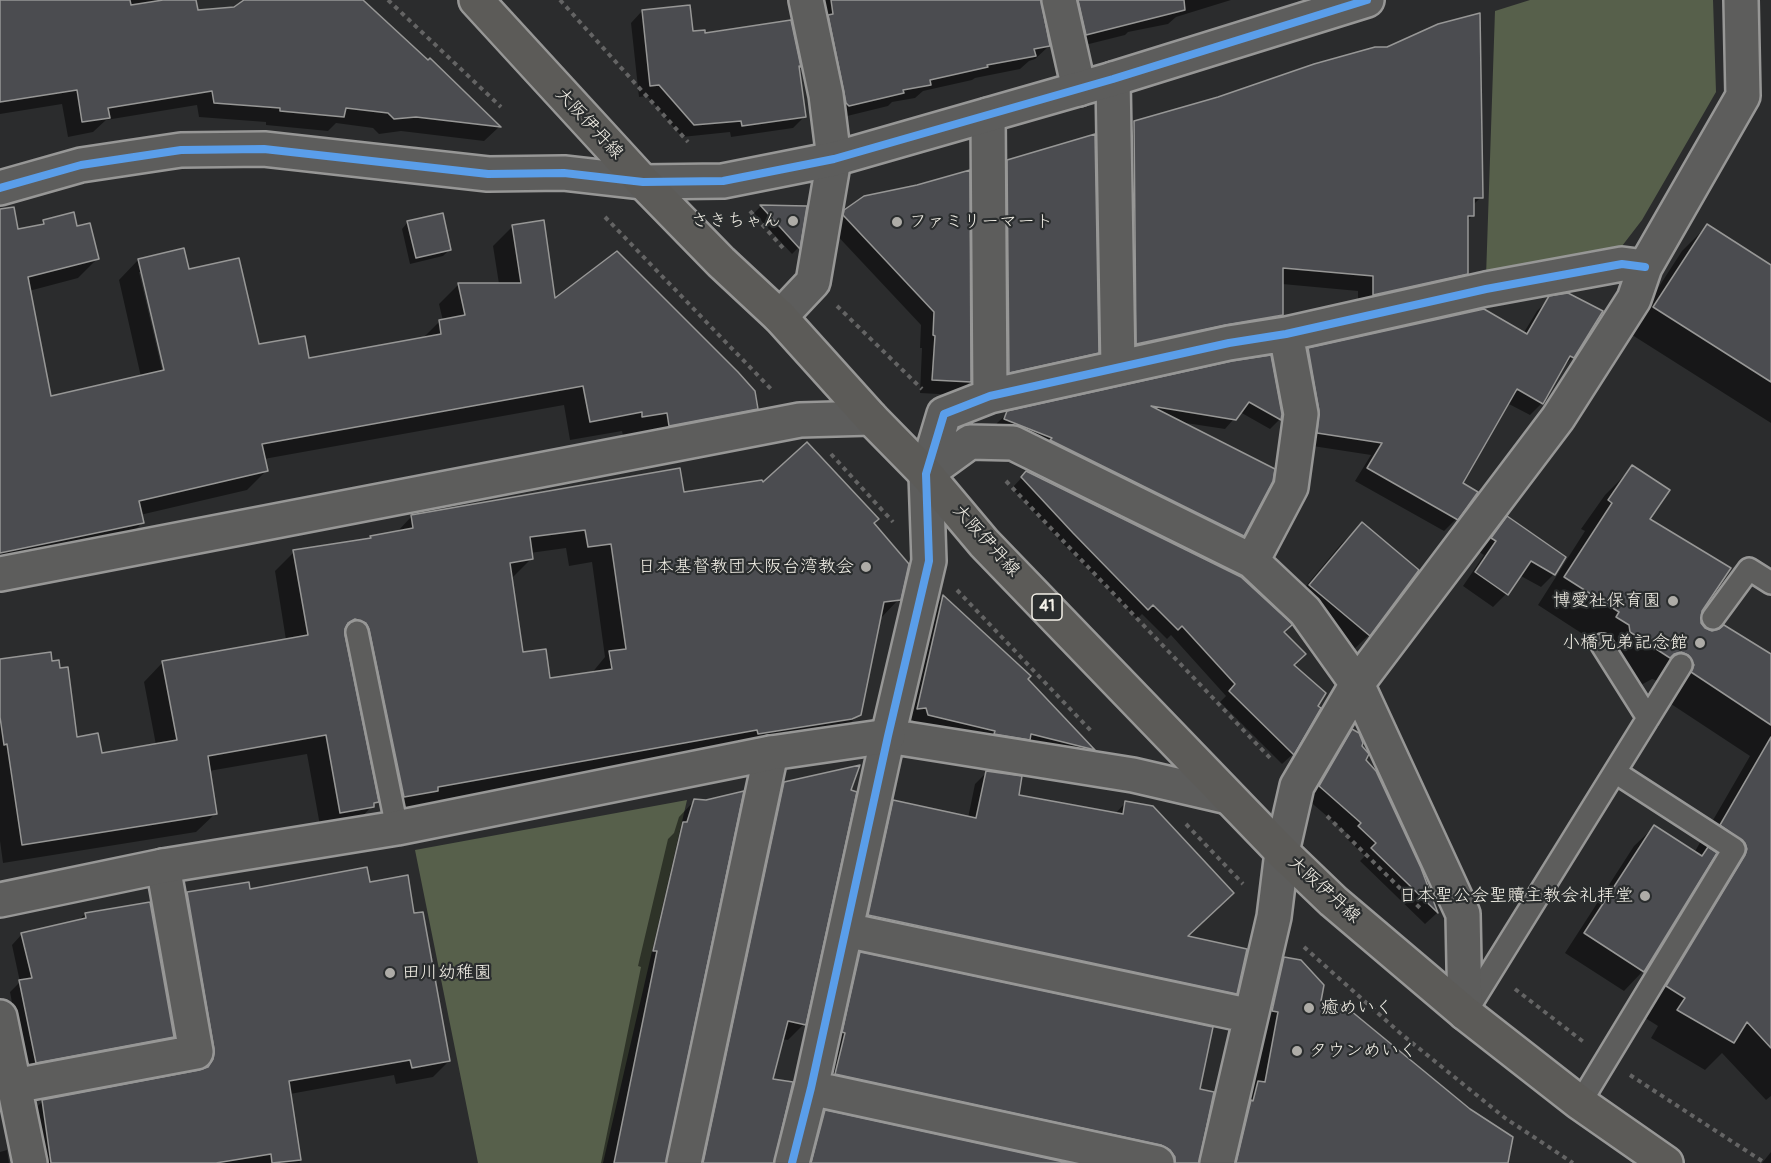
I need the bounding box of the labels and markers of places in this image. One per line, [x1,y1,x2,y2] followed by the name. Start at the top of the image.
[691,210,781,232] place label: さきちゃん
[909,211,1053,233] place label: ファミリーマート
[786,214,800,228] marker: さきちゃん
[890,215,904,229] marker: ファミリーマート
[638,556,854,578] place label: 日本基督教団大阪台湾教会
[859,560,873,574] marker: 日本基督教団大阪台湾教会
[1553,590,1661,612] place label: 博愛社保育園
[1666,594,1680,608] marker: 博愛社保育園
[1562,632,1688,654] place label: 小橋兄弟記念館
[1693,636,1707,650] marker: 小橋兄弟記念館
[1399,885,1633,907] place label: 日本聖公会聖贖主教会礼拝堂
[1638,889,1652,903] marker: 日本聖公会聖贖主教会礼拝堂
[402,962,492,984] place label: 田川幼稚園
[383,966,397,980] marker: 田川幼稚園
[1321,997,1393,1019] place label: 癒めいく
[1302,1001,1316,1015] marker: 癒めいく
[1309,1040,1417,1062] place label: タウンめいく
[1290,1044,1304,1058] marker: タウンめいく

